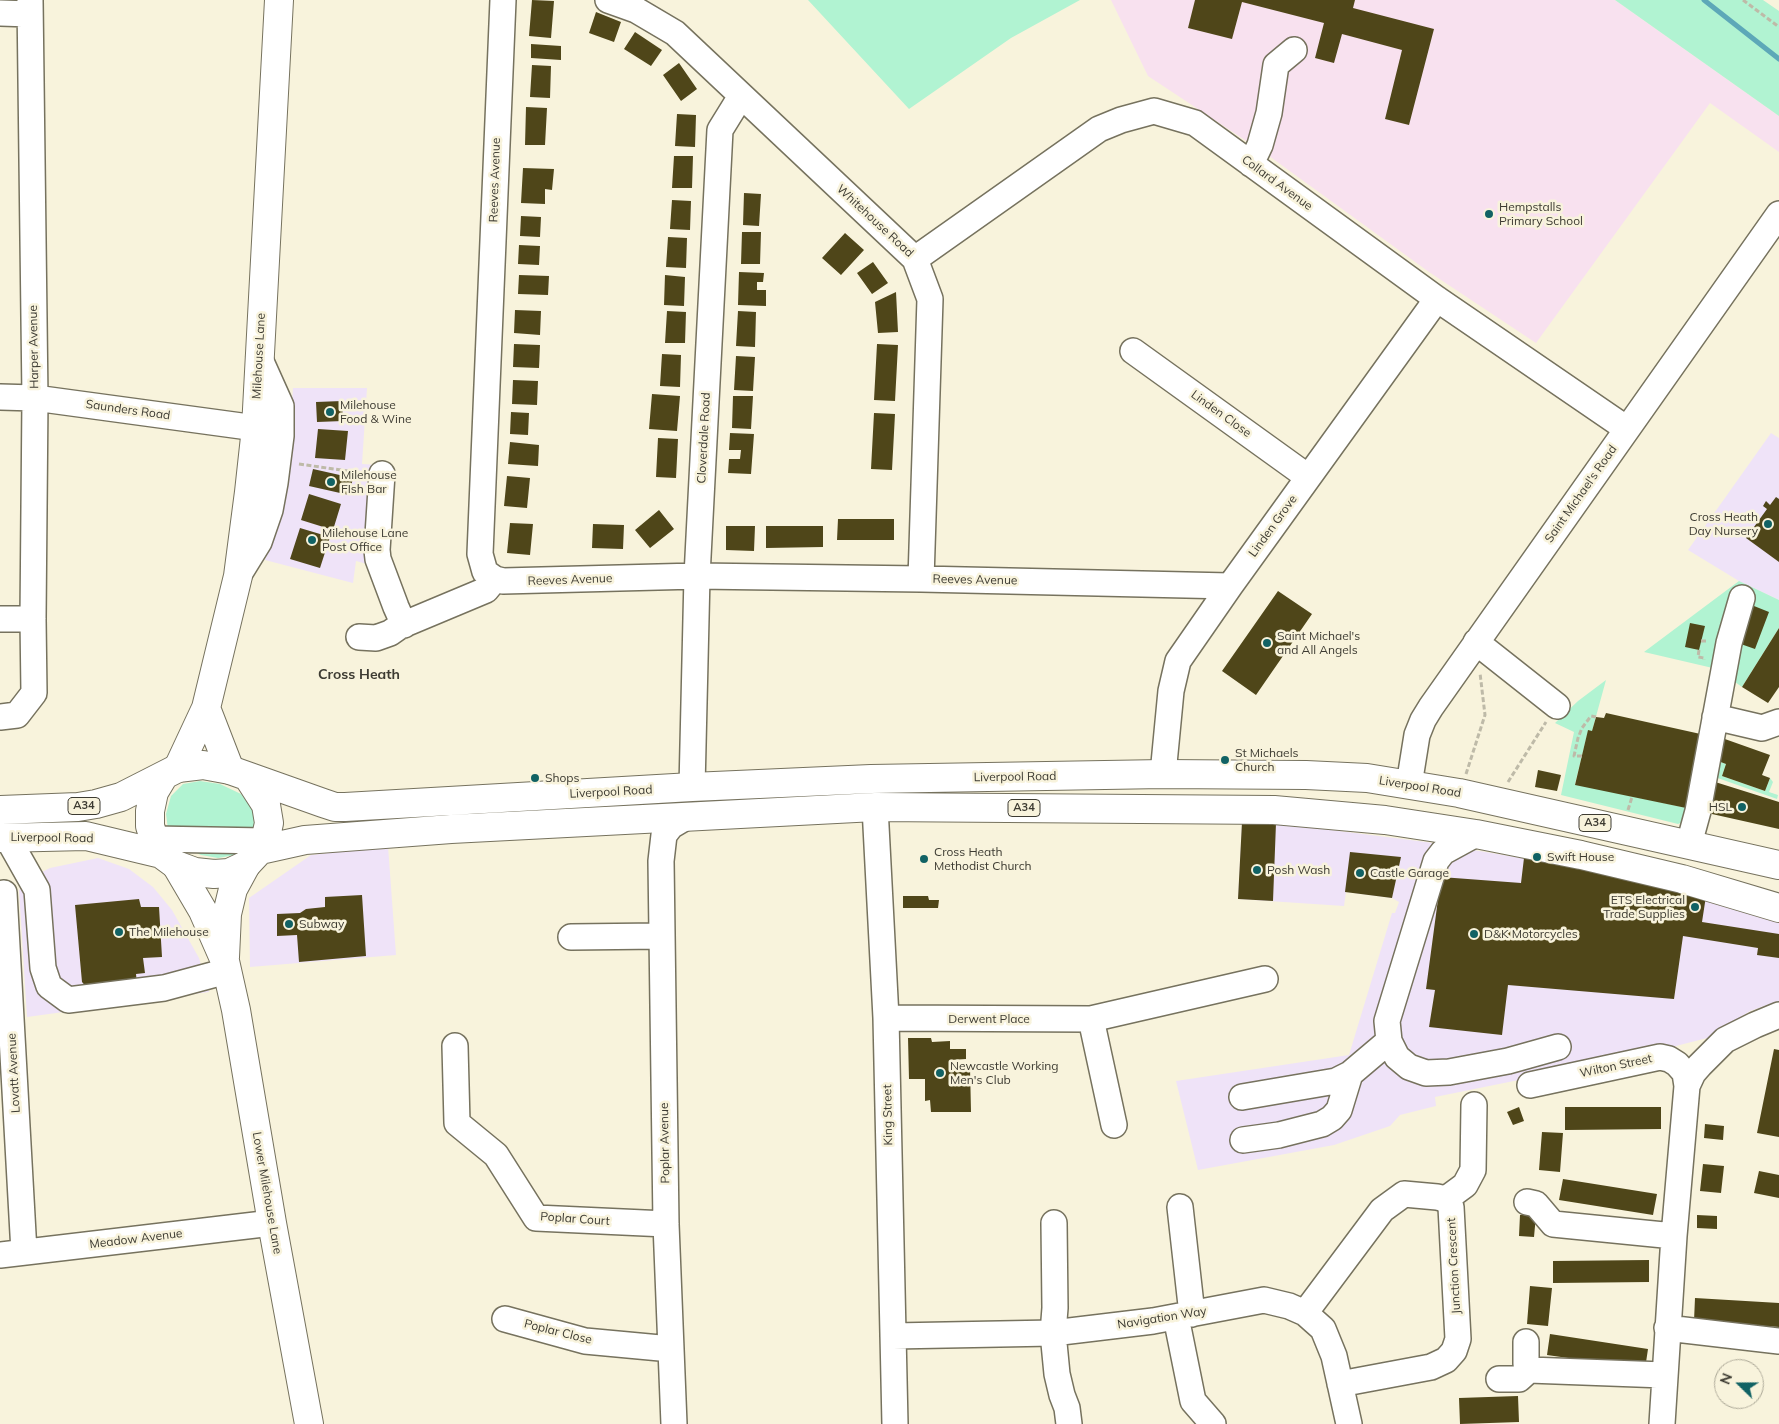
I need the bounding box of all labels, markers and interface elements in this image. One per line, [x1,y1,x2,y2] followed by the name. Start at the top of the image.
[486,137,504,223] street label: Reeves Avenue
[1239,152,1315,214] street label: Collard Avenue
[834,182,916,260] street label: Whitehouse Road
[1499,200,1583,228] place label: Hempstalls Primary School
[1483,208,1495,220] marker: Hempstalls Primary School
[26,305,42,389] street label: Harper Avenue
[250,313,268,399] street label: Milehouse Lane
[1188,387,1254,441] street label: Linden Close
[694,392,714,484] street label: Cloverdale Road
[85,397,171,423] street label: Saunders Road
[340,398,411,426] place label: Milehouse Food & Wine
[324,406,336,418] marker: Milehouse Food & Wine
[1542,442,1620,546] street label: Saint Michael's Road
[341,468,397,496] place label: Milehouse FIsh Bar
[325,476,337,488] marker: Milehouse FIsh Bar
[1246,492,1300,560] street label: Linden Grove
[1689,510,1758,538] place label: Cross Heath Day Nursery
[1762,518,1774,530] marker: Cross Heath Day Nursery
[322,526,408,554] place label: Milehouse Lane Post Office
[306,534,318,546] marker: Milehouse Lane Post Office
[527,571,613,589] street label: Reeves Avenue
[932,572,1018,588] street label: Reeves Avenue
[1277,629,1360,657] place label: Saint Michael's and All Angels
[1261,637,1273,649] marker: Saint Michael's and All Angels
[318,667,400,683] district label: Cross Heath
[1235,746,1298,774] place label: St Michaels Church
[1219,754,1231,766] marker: St Michaels Church
[973,769,1057,785] street label: Liverpool Road
[545,771,580,785] place label: Shops
[529,772,541,784] marker: Shops
[1378,773,1462,801] street label: Liverpool Road
[569,783,653,801] street label: Liverpool Road
[68,798,100,814] road number: A34
[1008,800,1040,816] road number: A34
[1709,800,1732,814] place label: HSL
[1736,801,1748,813] marker: HSL
[1579,814,1611,831] road number: A34
[10,830,94,846] street label: Liverpool Road
[934,845,1032,873] place label: Cross Heath Methodist Church
[1547,850,1614,864] place label: Swift House
[1531,851,1543,863] marker: Swift House
[918,853,930,865] marker: Cross Heath Methodist Church
[1267,863,1330,877] place label: Posh Wash
[1251,864,1263,876] marker: Posh Wash
[1370,866,1449,880] place label: Castle Garage
[1354,867,1366,879] marker: Castle Garage
[1603,893,1685,921] place label: ETS Electrical Trade Supplies
[1689,901,1701,913] marker: ETS Electrical Trade Supplies
[299,917,344,931] place label: Subway
[283,918,295,930] marker: Subway
[129,925,209,939] place label: The Milehouse
[113,926,125,938] marker: The Milehouse
[1484,927,1578,941] place label: D&K Motorcycles
[1468,928,1480,940] marker: D&K Motorcycles
[948,1012,1030,1026] street label: Derwent Place
[5,1033,23,1113] street label: Lovatt Avenue
[1579,1051,1653,1081] street label: Wilton Street
[950,1059,1059,1087] place label: Newcastle Working Men's Club
[934,1067,946,1079] marker: Newcastle Working Men's Club
[880,1084,896,1146] street label: King Street
[657,1102,673,1184] street label: Poplar Avenue
[249,1131,285,1255] street label: Lower Milehouse Lane
[540,1209,610,1229] street label: Poplar Court
[1444,1217,1464,1315] street label: Junction Crescent
[89,1226,183,1252] street label: Meadow Avenue
[1116,1304,1208,1332] street label: Navigation Way
[523,1317,593,1347] street label: Poplar Close
[1714,1359,1764,1409] north arrow
[1716,1370,1736,1387] text: N

